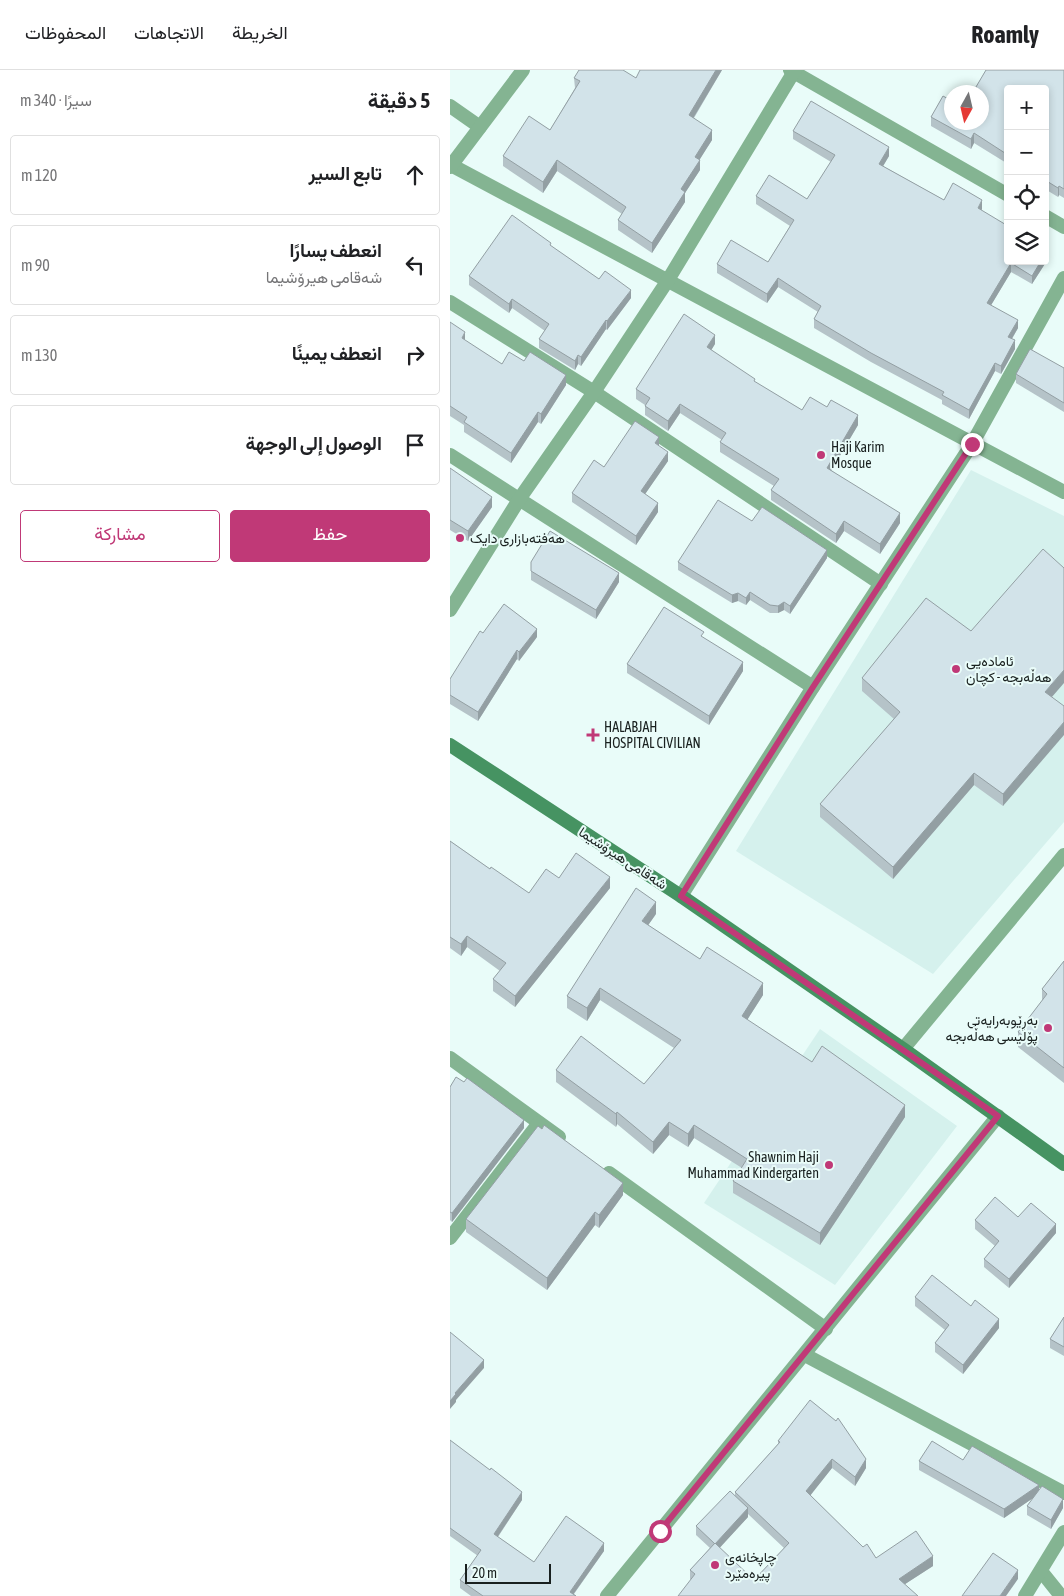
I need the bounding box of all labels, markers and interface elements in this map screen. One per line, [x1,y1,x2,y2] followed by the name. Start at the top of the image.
[971,21,1039,48] text: Roamly
[25,22,106,43] text: المحفوظات
[134,22,204,43] text: الاتجاهات
[232,22,288,43] text: الخريطة
[944,85,989,130] north arrow
[1004,85,1049,265] map controls
[1004,85,1049,130] button: +
[368,88,430,112] text: 5 دقيقة
[20,91,92,109] text: سيرًا · 340 m
[1004,130,1049,175] button: −
[401,161,429,189] icon: ahead
[309,162,382,184] text: تابع السير
[21,166,57,184] text: 120 m
[1004,175,1049,220] button: locate
[1004,220,1049,265] button: layers
[289,239,382,261] text: انعطف يسارًا
[401,251,429,279] icon: left
[21,256,50,274] text: 90 m
[266,268,382,286] text: شەقامی هیرۆشیما
[401,341,429,369] icon: right
[292,342,382,364] text: انعطف يمينًا
[21,346,57,364] text: 130 m
[401,431,429,459] icon: arrive
[245,432,382,454] text: الوصول إلى الوجهة
[961,433,984,456] route end
[831,439,885,471] place label: Haji Karim Mosque
[815,449,827,461] marker: Haji Karim Mosque
[20,510,220,562] button: مشاركة
[230,510,430,562] button: حفظ
[470,530,565,547] place label: هەفتەبازاری دایک
[454,532,466,544] marker: هەفتەبازاری دایک
[966,653,1052,687] place label: ئامادەیی هەڵەبجە - کچان
[950,663,962,675] marker: ئامادەیی هەڵەبجە - کچان
[604,719,701,751] place label: HALABJAH HOSPITAL CIVILIAN
[586,728,600,742] marker: HALABJAH HOSPITAL CIVILIAN
[575,824,670,893] street label: شەقامی هیرۆشیما
[946,1012,1038,1046] place label: بەڕێوبەرایەتی پۆلیسی هەڵەبجە
[1042,1022,1054,1034] marker: بەڕێوبەرایەتی پۆلیسی هەڵەبجە
[687,1149,819,1181] place label: Shawnim Haji Muhammad Kindergarten
[823,1159,835,1171] marker: Shawnim Haji Muhammad Kindergarten
[649,1520,672,1543] route start
[725,1549,777,1583] place label: چاپخانەی پیرەمێرد
[709,1559,721,1571] marker: چاپخانەی پیرەمێرد
[465,1561,551,1584] scale bar
[472,1565,497,1581] text: 20 m

